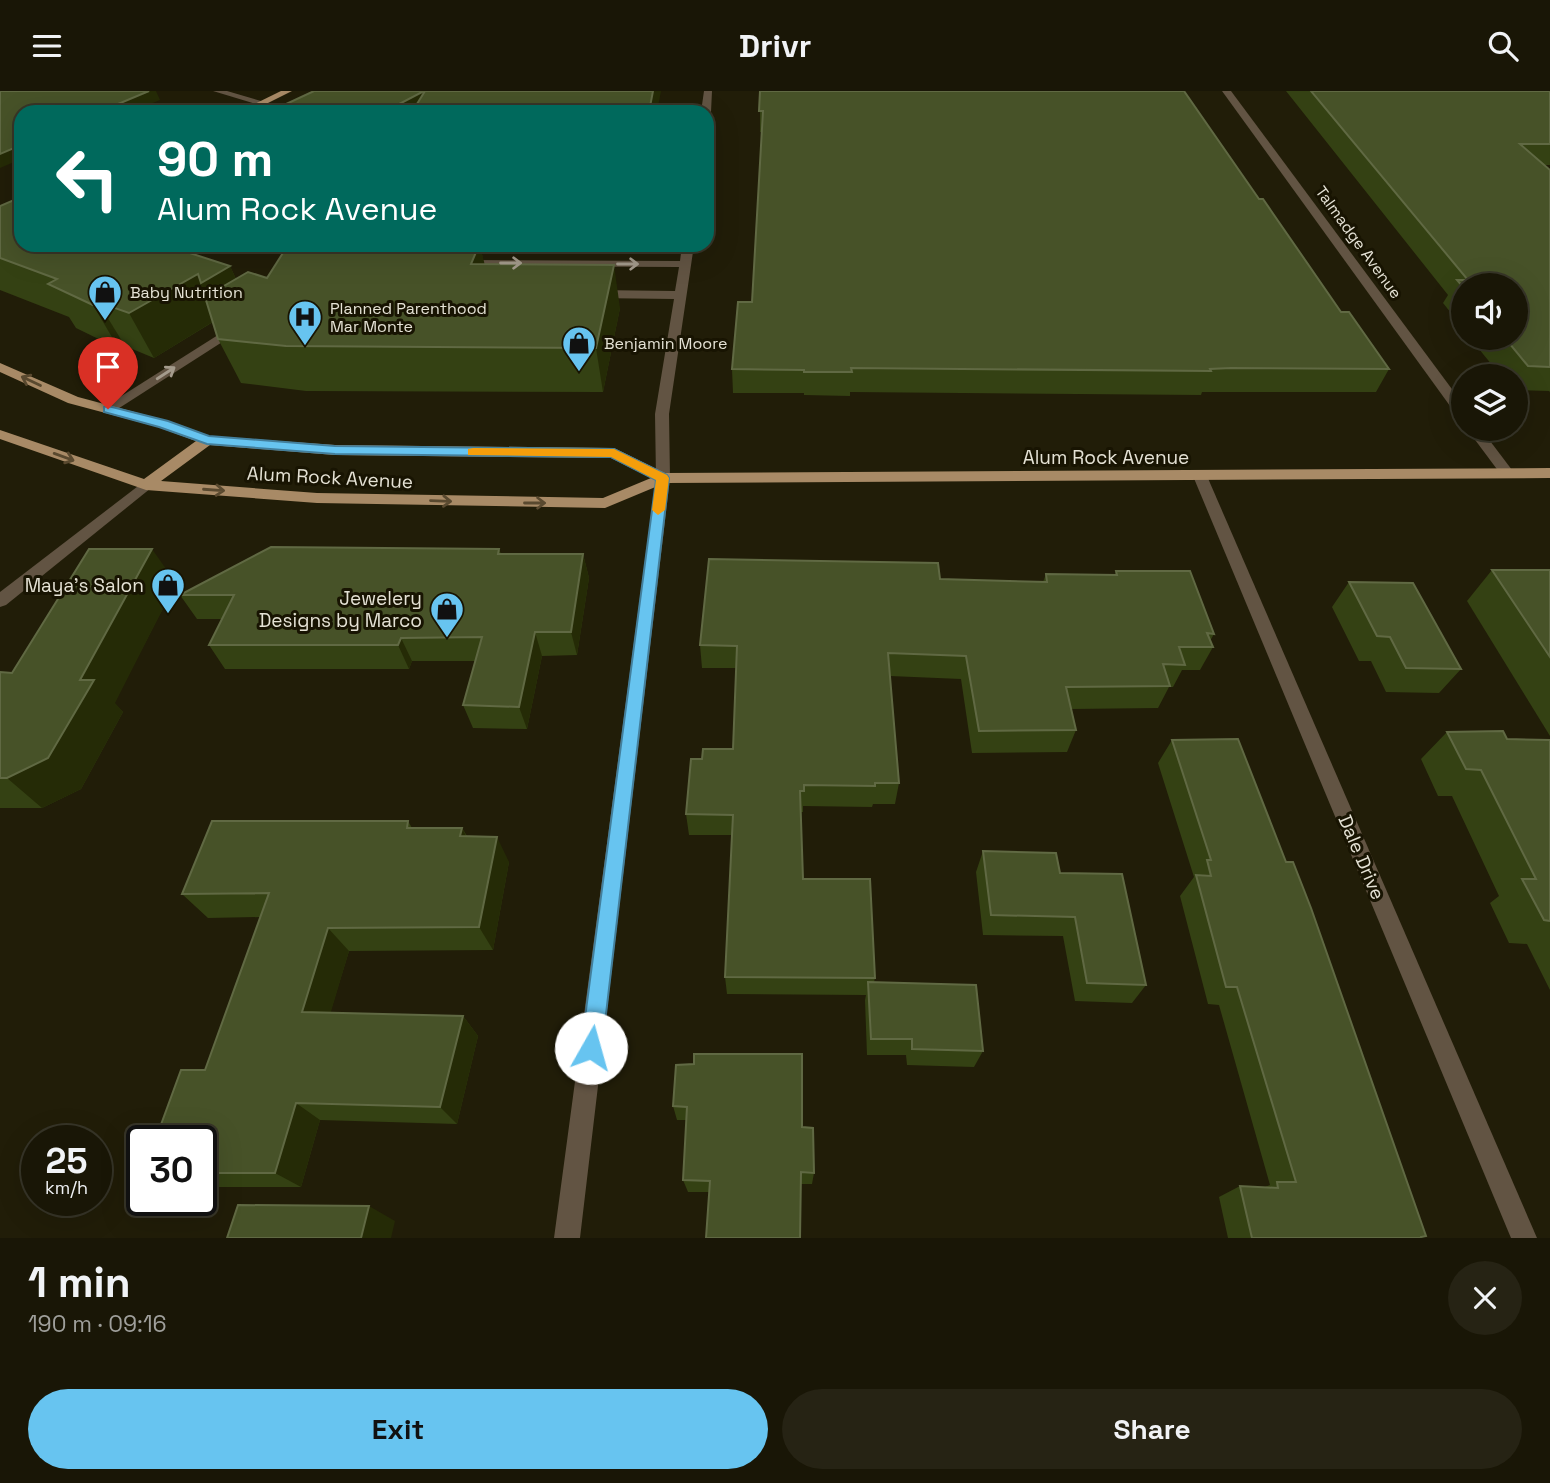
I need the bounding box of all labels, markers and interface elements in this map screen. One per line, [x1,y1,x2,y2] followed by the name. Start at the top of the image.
[739,26,811,66] text: Drivr
[28,27,66,65] icon: menu
[1484,27,1522,65] icon: search
[157,128,273,190] text: 90 m
[42,133,133,224] icon: left
[1311,182,1407,303] street label: Talmadge Avenue
[157,189,437,229] text: Alum Rock Avenue
[500,256,523,270] one-way arrow
[616,257,639,271] one-way arrow
[86,273,124,322] shop icon: Baby Nutrition
[1451,273,1528,441] map controls
[1451,273,1528,350] button: sound
[130,282,243,303] place label: Baby Nutrition
[286,298,324,347] hospital icon: Planned Parenthood Mar Monte
[330,298,487,337] place label: Planned Parenthood Mar Monte
[560,324,598,373] shop icon: Benjamin Moore
[604,333,727,354] place label: Benjamin Moore
[78,337,138,409] pin
[89,348,127,386] icon: arrive
[1451,364,1528,441] button: layers
[155,366,175,380] one-way arrow
[21,374,42,387] one-way arrow
[1023,445,1189,470] street label: Alum Rock Avenue
[53,452,75,465] one-way arrow
[246,461,414,494] street label: Alum Rock Avenue
[202,484,224,497] one-way arrow
[429,495,452,508] one-way arrow
[523,496,546,510] one-way arrow
[149,566,187,615] shop icon: Maya's Salon
[25,573,144,598] place label: Maya's Salon
[259,586,422,633] place label: Jewelery Designs by Marco
[428,590,466,639] shop icon: Jewelery Designs by Marco
[1332,811,1391,903] street label: Dale Drive
[554,1011,628,1085] position arrow
[126,1125,217,1216] speed limit sign: 30
[46,1139,87,1183] text: 25
[45,1176,88,1199] text: km/h
[28,1256,131,1309] text: 1 min
[1448,1261,1522,1335] button: close
[28,1309,167,1339] text: 190 m · 09:16
[28,1389,768,1469] button: Exit
[782,1389,1522,1469] button: Share

